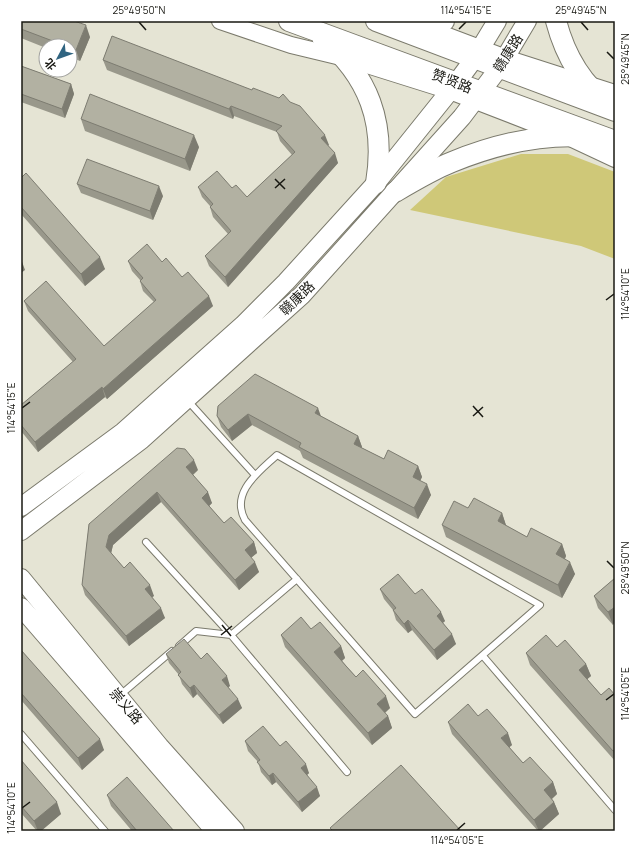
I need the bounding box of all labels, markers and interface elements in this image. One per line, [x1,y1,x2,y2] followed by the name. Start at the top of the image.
[113,3,166,17] text: 25°49'50"N
[441,3,492,17] text: 114°54'15"E
[555,3,607,17] text: 25°49'45"N
[488,30,527,76] street label: 赣康路
[618,33,632,85] text: 25°49'45"N
[38,38,78,78] north arrow
[41,56,59,74] text: 北
[429,64,475,97] street label: 赞贤路
[618,268,632,320] text: 114°54'10"E
[275,276,318,319] street label: 赣康路
[4,382,18,434] text: 114°54'15"E
[618,541,632,594] text: 25°49'50"N
[618,667,632,721] text: 114°54'05"E
[106,683,147,728] street label: 崇义路
[4,782,18,834] text: 114°54'10"E
[430,833,484,847] text: 114°54'05"E

